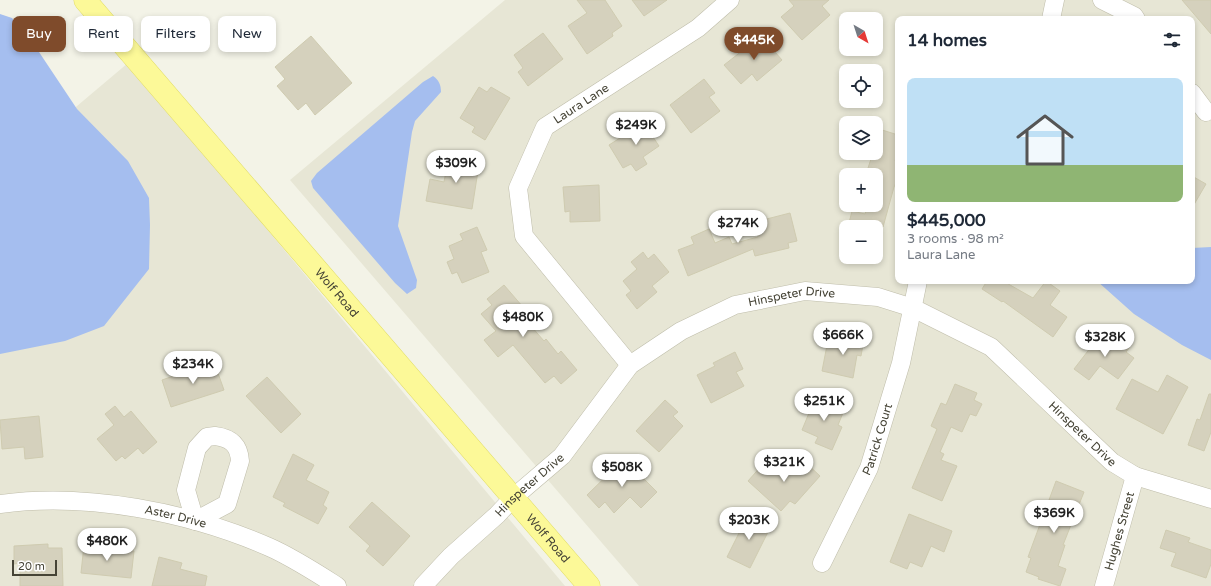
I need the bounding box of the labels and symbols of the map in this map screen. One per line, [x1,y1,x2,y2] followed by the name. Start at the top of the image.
[839,12,883,56] north arrow
[726,27,782,61] pin: $445K
[551,81,612,127] street label: Laura Lane
[608,112,664,146] pin: $249K
[428,150,484,184] pin: $309K
[710,210,766,244] pin: $274K
[312,265,361,320] street label: Wolf Road
[747,284,836,309] street label: Hinspeter Drive
[495,304,551,338] pin: $480K
[815,322,871,356] pin: $666K
[1077,324,1133,358] pin: $328K
[165,351,221,385] pin: $234K
[796,388,852,422] pin: $251K
[1046,398,1119,469] street label: Hinspeter Drive
[859,401,895,478] street label: Patrick Court
[756,449,812,483] pin: $321K
[492,450,567,520] street label: Hinspeter Drive
[594,454,650,488] pin: $508K
[1102,490,1137,572] street label: Hughes Street
[1026,500,1082,534] pin: $369K
[143,502,208,531] street label: Aster Drive
[721,507,777,541] pin: $203K
[523,511,573,566] street label: Wolf Road
[79,528,135,562] pin: $480K
[12,558,57,577] scale bar

